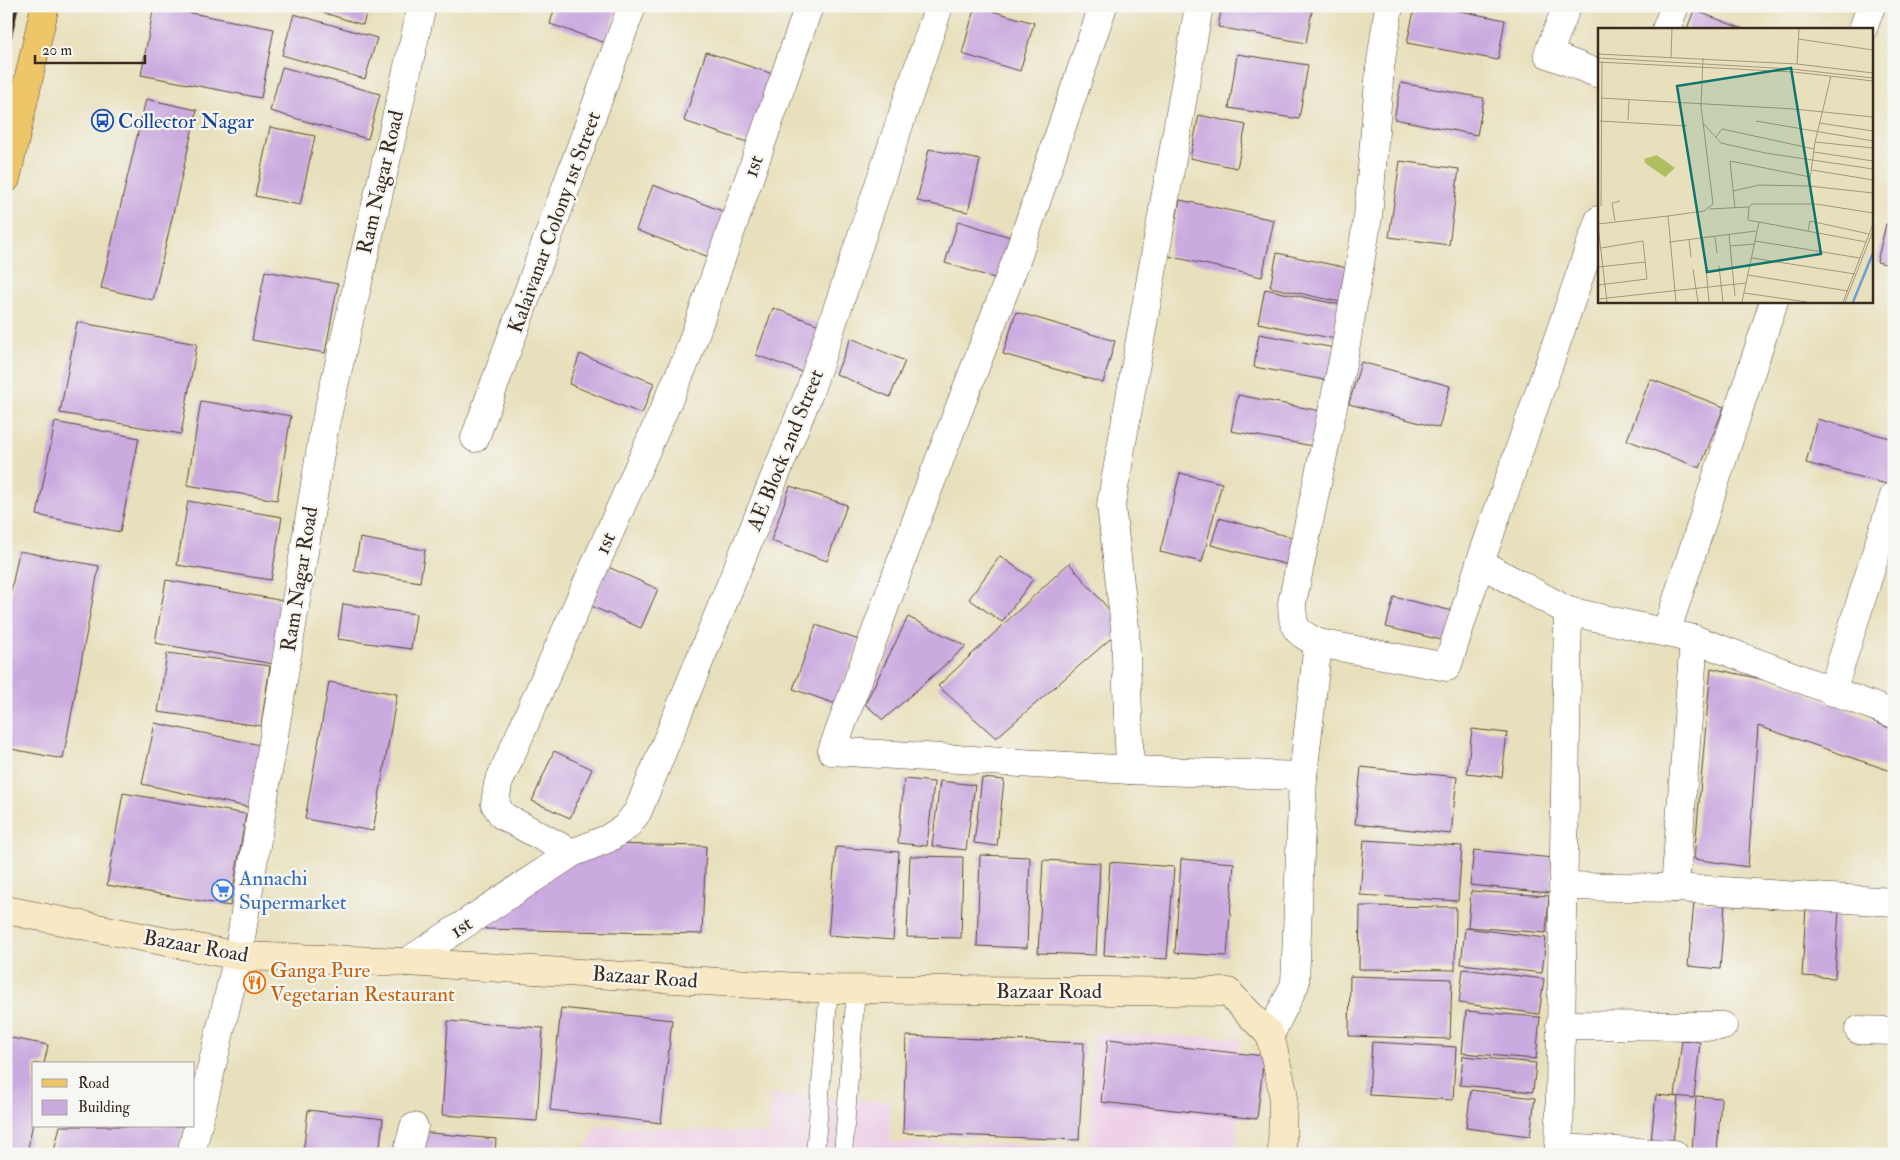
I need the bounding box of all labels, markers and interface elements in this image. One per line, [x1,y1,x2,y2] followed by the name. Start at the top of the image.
[1598,28,1872,302] inset map
[35,32,145,64] scale bar
[42,41,72,60] text: 20 m
[351,107,410,256] street label: Ram Nagar Road
[118,108,254,135] place label: Collector Nagar
[502,108,607,337] street label: Kalaivanar Colony 1st Street
[90,109,114,133] bus stop icon: Collector Nagar
[737,151,770,181] street label: 1st
[740,365,830,536] street label: AE Block 2nd Street
[275,504,324,653] street label: Ram Nagar Road
[589,528,622,559] street label: 1st
[238,865,347,916] place label: Annachi Supermarket
[211,878,235,902] supermarket icon: Annachi Supermarket
[445,910,478,945] street label: 1st
[141,924,251,969] street label: Bazaar Road
[270,957,455,1008] place label: Ganga Pure Vegetarian Restaurant
[591,960,699,995] street label: Bazaar Road
[242,970,266,994] restaurant icon: Ganga Pure Vegetarian Restaurant
[996,978,1103,1005] street label: Bazaar Road
[32,1062,195,1128] legend
[78,1074,110,1093] text: Road
[78,1098,130,1117] text: Building

